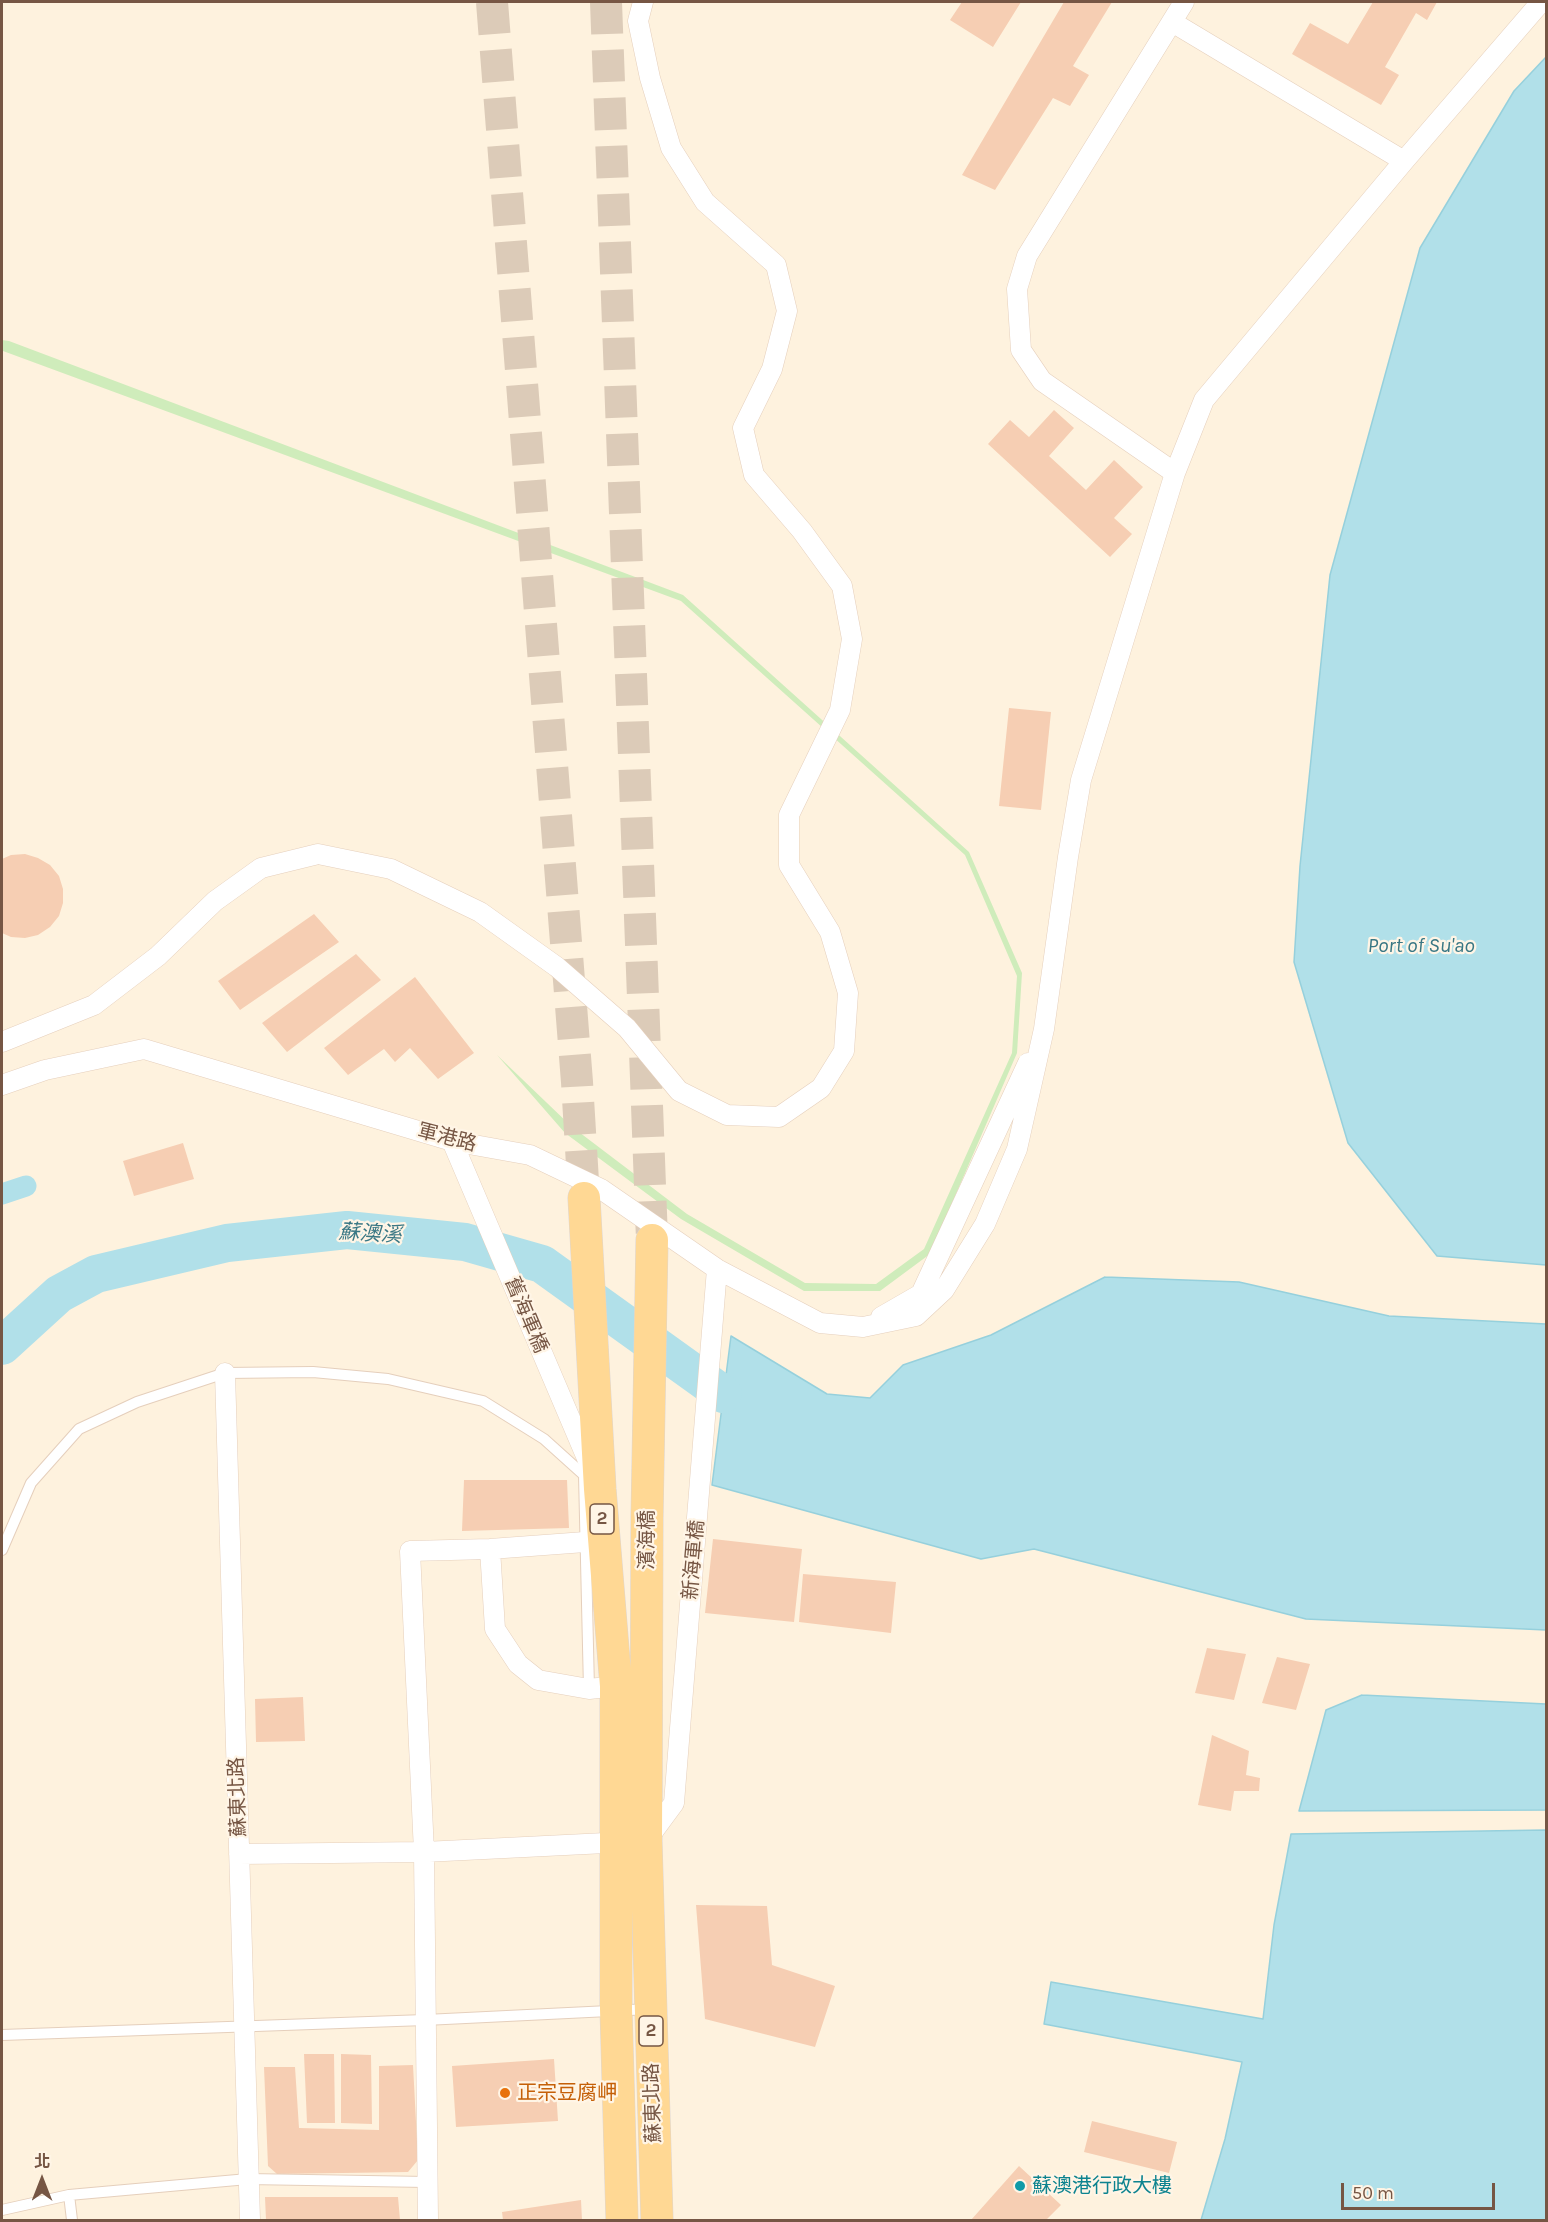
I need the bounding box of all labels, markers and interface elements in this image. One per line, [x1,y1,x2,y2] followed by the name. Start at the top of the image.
[1367,933,1475,959] water label: Port of Su'ao
[415,1119,479,1157] street label: 軍港路
[338,1220,402,1248] water label: 蘇澳溪
[499,1273,553,1357] street label: 舊海軍橋
[590,1504,614,1534] road number: 2
[635,1510,659,1570] street label: 濱海橋
[679,1519,709,1601] street label: 新海軍橋
[225,1757,251,1837] street label: 蘇東北路
[639,2016,663,2046] road number: 2
[640,2063,666,2143] street label: 蘇東北路
[517,2081,617,2105] place label: 正宗豆腐岬
[498,2086,512,2100] marker: 正宗豆腐岬
[12,2150,72,2210] north arrow
[34,2152,50,2171] text: 北
[1344,2171,1498,2209] scale bar
[1032,2174,1172,2198] place label: 蘇澳港行政大樓
[1013,2179,1027,2193] marker: 蘇澳港行政大樓
[1352,2182,1394,2204] text: 50 m

